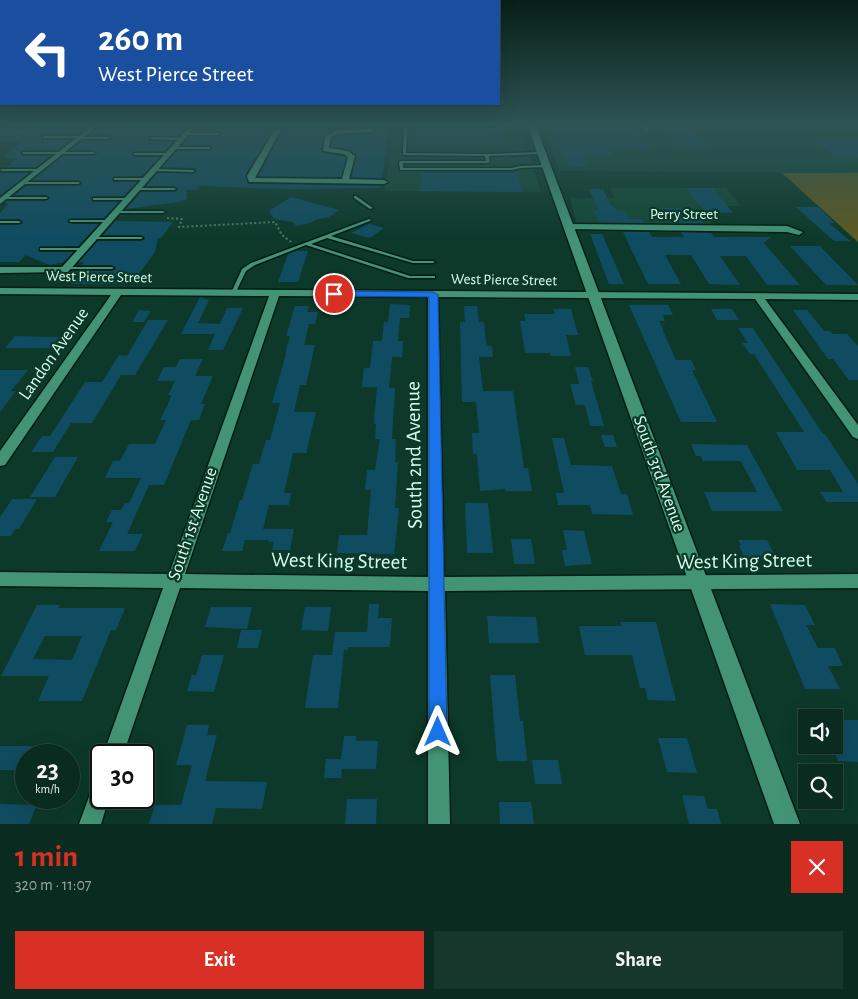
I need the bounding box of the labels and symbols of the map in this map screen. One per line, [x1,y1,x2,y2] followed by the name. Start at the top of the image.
[650,207,718,222] street label: Perry Street
[46,269,152,285] street label: West Pierce Street
[451,272,557,288] street label: West Pierce Street
[313,273,355,315] pin
[16,305,92,403] street label: Landon Avenue
[402,381,426,529] street label: South 2nd Avenue
[630,414,688,534] street label: South 3rd Avenue
[165,465,221,583] street label: South 1st Avenue
[271,549,407,573] street label: West King Street
[676,549,812,573] street label: West King Street
[411,705,463,757] position arrow
[90,744,155,809] speed limit sign: 30

